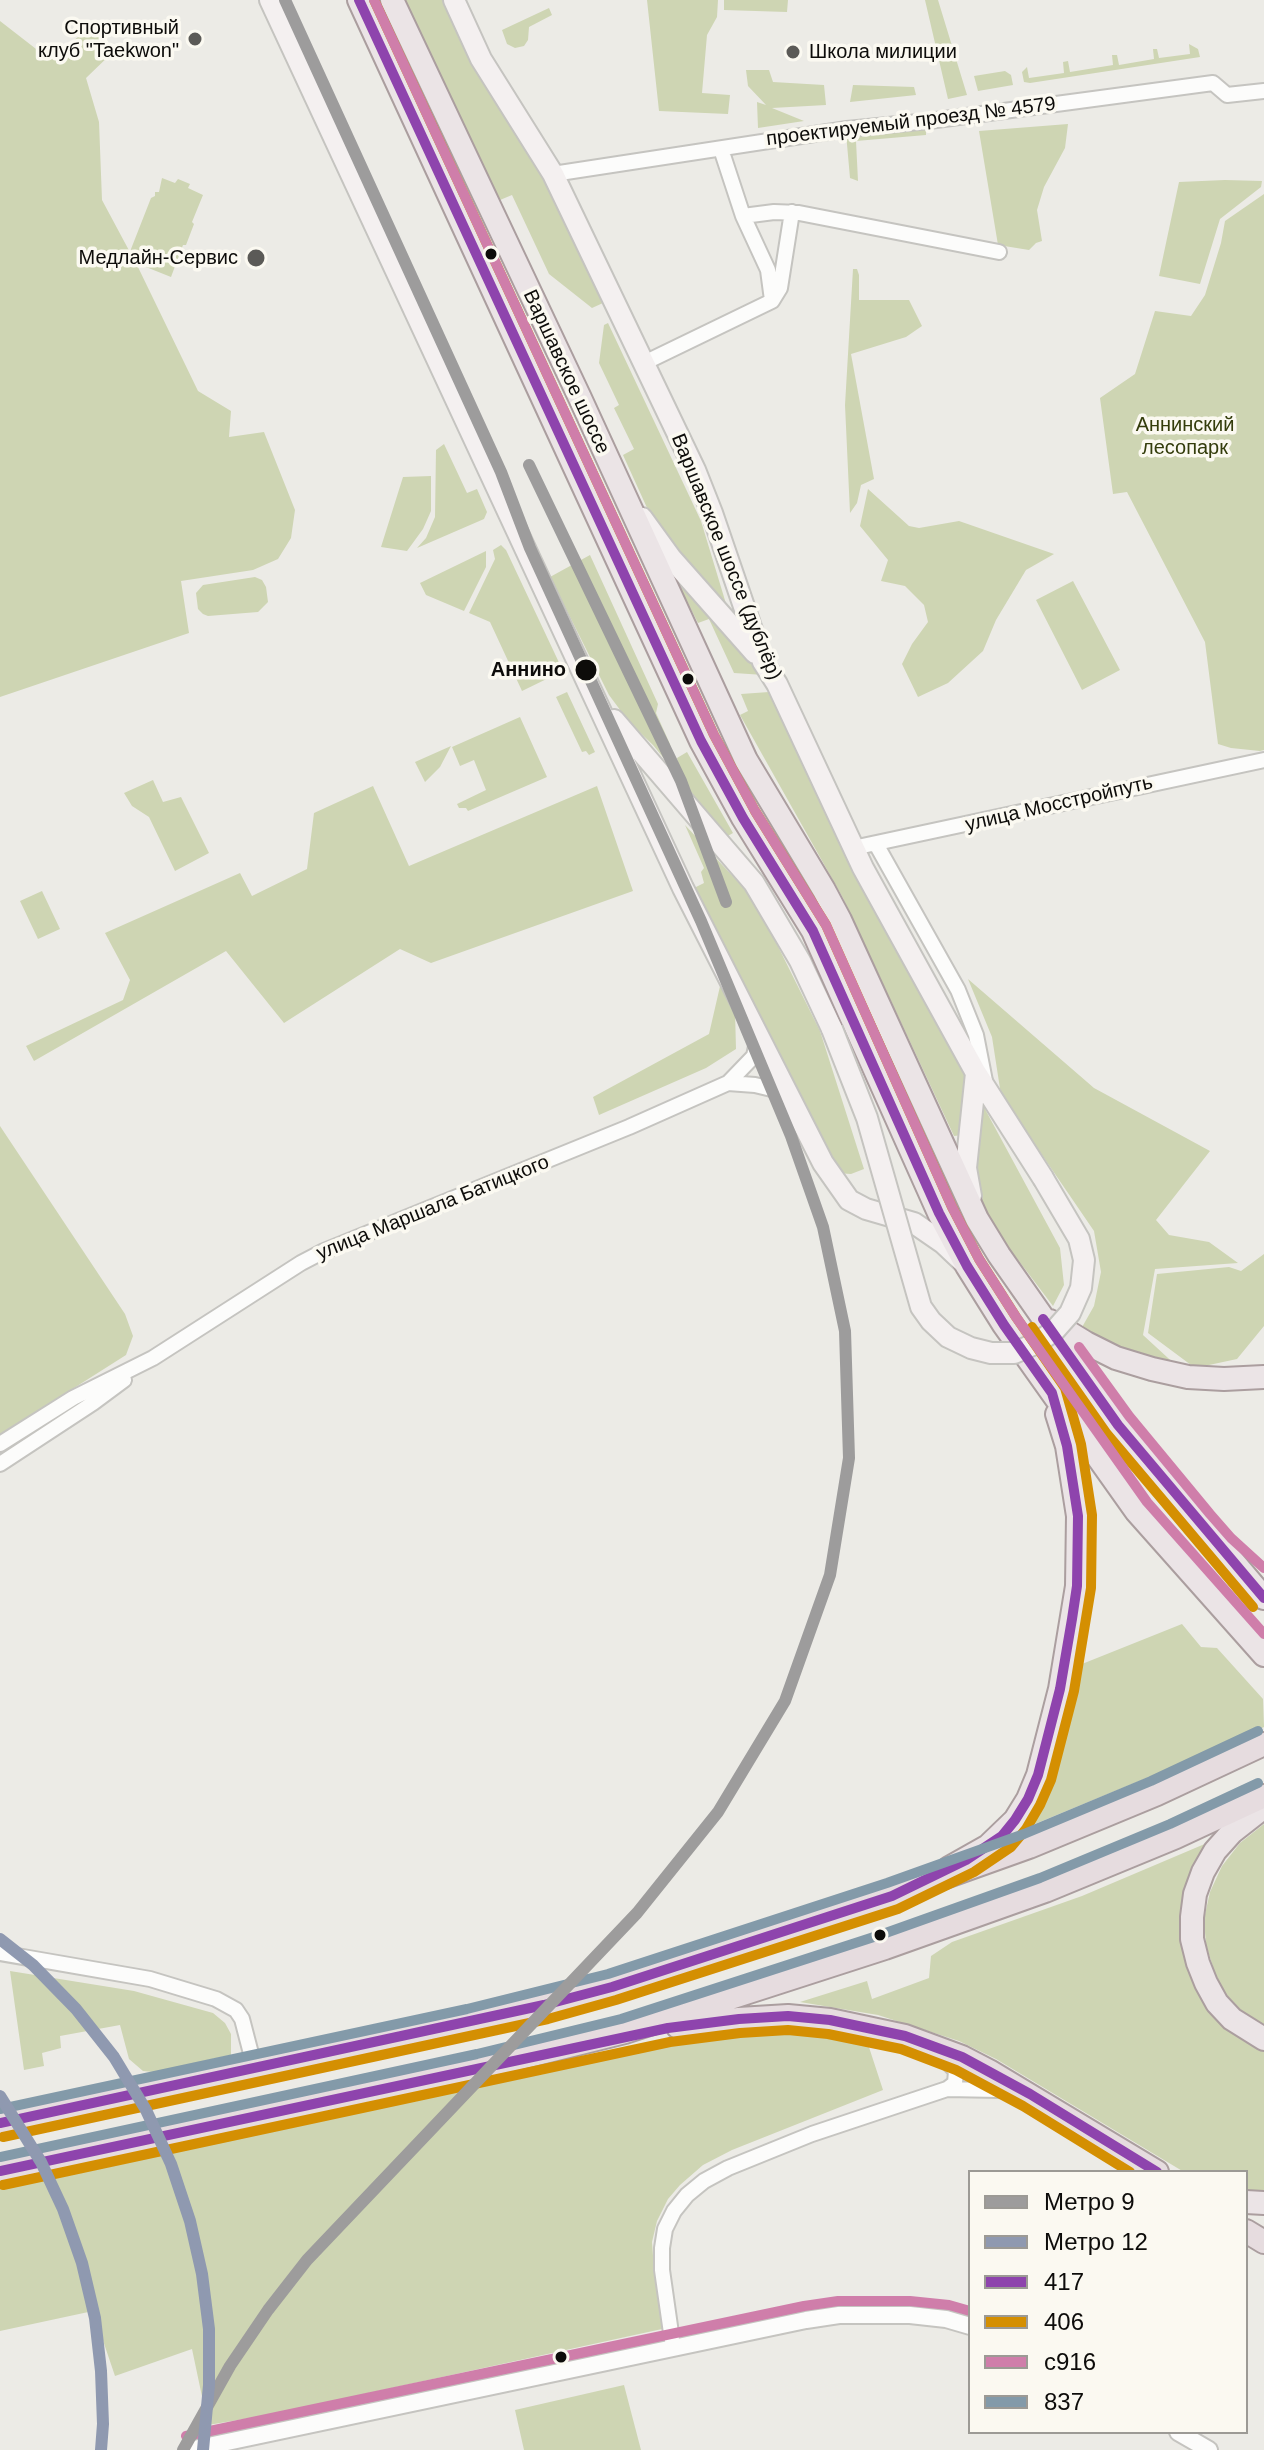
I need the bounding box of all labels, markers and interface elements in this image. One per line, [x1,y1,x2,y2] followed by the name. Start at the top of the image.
[38,16,179,63] place label: Спортивный клуб "Taekwon"
[186,30,204,48] marker: Спортивный клуб "Taekwon"
[809,40,957,64] place label: Школа милиции
[784,43,802,61] marker: Школа милиции
[765,92,1057,152] street label: проектируемый проезд № 4579
[79,246,238,270] place label: Медлайн-Сервис
[483,246,499,262] unlabelled marker
[245,247,267,269] marker: Медлайн-Сервис
[517,286,615,458] street label: Варшавское шоссе
[1136,413,1234,460] park label: Аннинский лесопарк
[666,430,786,684] street label: Варшавское шоссе (дублёр)
[573,657,599,683] marker: Аннино
[491,658,566,682] place label: Аннино
[680,671,696,687] unlabelled marker
[963,771,1155,837] street label: улица Мосстройпуть
[313,1150,553,1266] street label: улица Маршала Батицкого
[872,1927,888,1943] unlabelled marker
[968,2170,1248,2434] legend
[1044,2188,1135,2215] text: Метро 9
[1044,2228,1148,2255] text: Метро 12
[1044,2268,1084,2295] text: 417
[1044,2308,1084,2335] text: 406
[1044,2348,1096,2375] text: с916
[553,2349,569,2365] unlabelled marker
[1044,2388,1084,2415] text: 837

